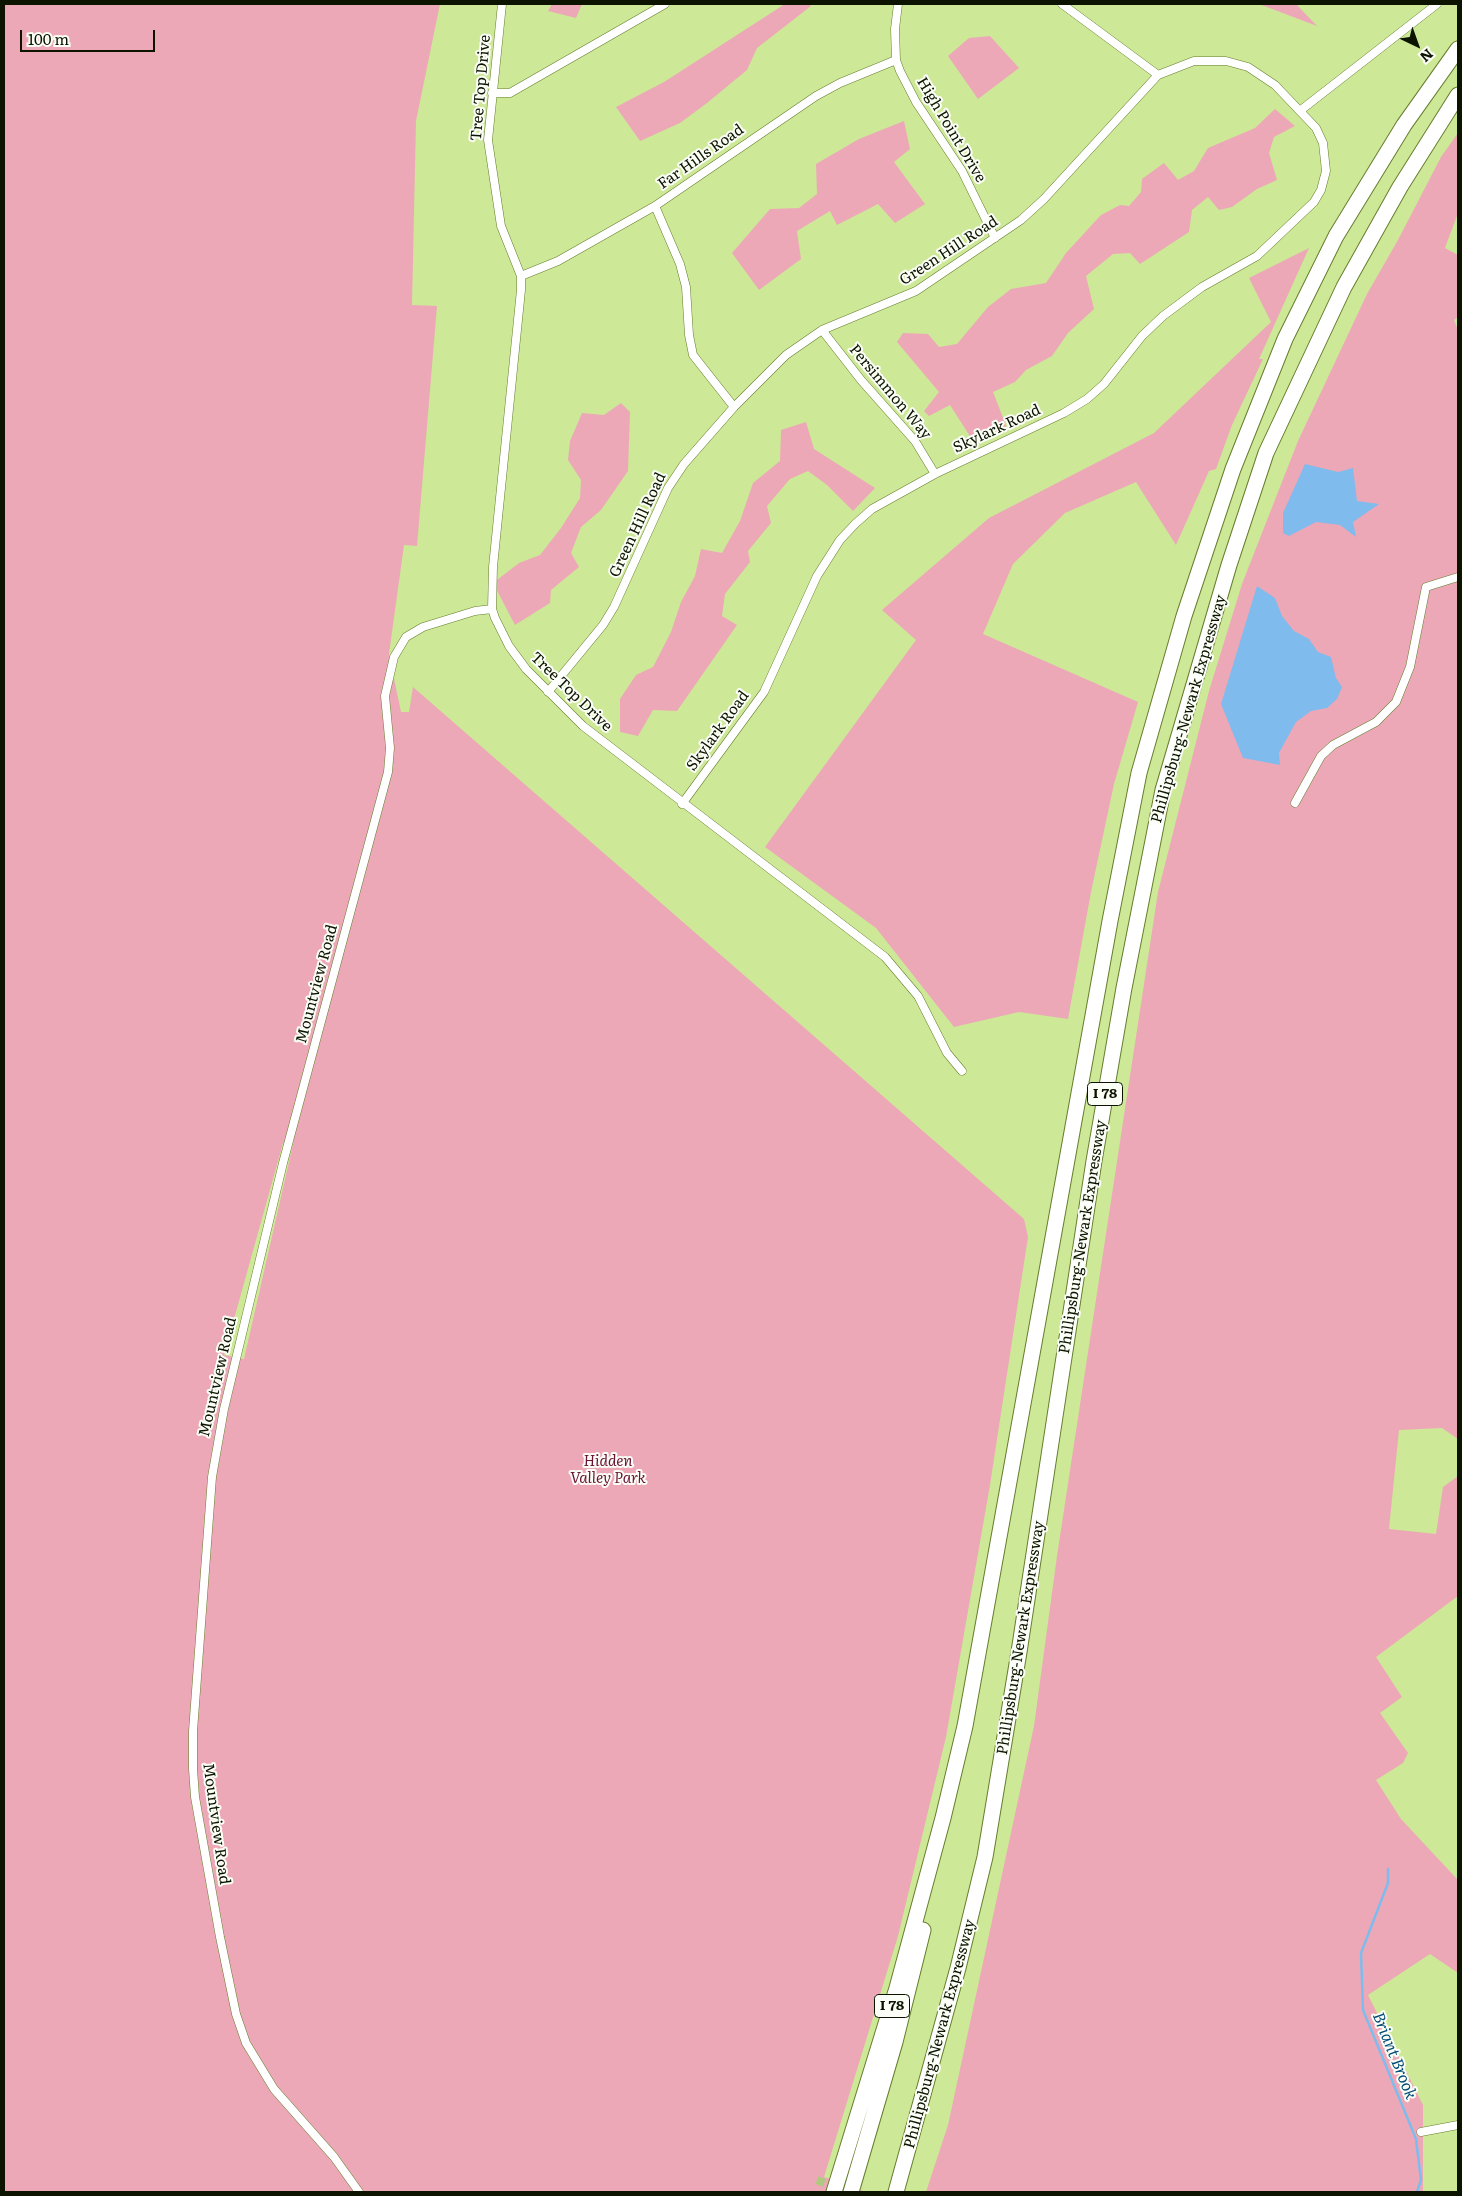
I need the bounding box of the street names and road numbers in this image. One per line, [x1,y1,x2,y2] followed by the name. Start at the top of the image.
[467,34,495,142] street label: Tree Top Drive
[913,74,989,186] street label: High Point Drive
[655,121,747,193] street label: Far Hills Road
[896,213,1002,289] street label: Green Hill Road
[845,341,935,443] street label: Persimmon Way
[950,401,1044,457] street label: Skylark Road
[606,470,670,580] street label: Green Hill Road
[1148,593,1230,825] street label: Phillipsburg-Newark Expressway
[526,649,616,735] street label: Tree Top Drive
[683,687,753,775] street label: Skylark Road
[292,923,342,1045] street label: Mountview Road
[1088,1082,1122,1106] road number: I 78
[1056,1119,1110,1355] street label: Phillipsburg-Newark Expressway
[195,1315,241,1439] street label: Mountview Road
[994,1520,1048,1756] street label: Phillipsburg-Newark Expressway
[199,1762,233,1886] street label: Mountview Road
[901,1917,979,2151] street label: Phillipsburg-Newark Expressway
[874,1994,910,2018] road number: I 78

